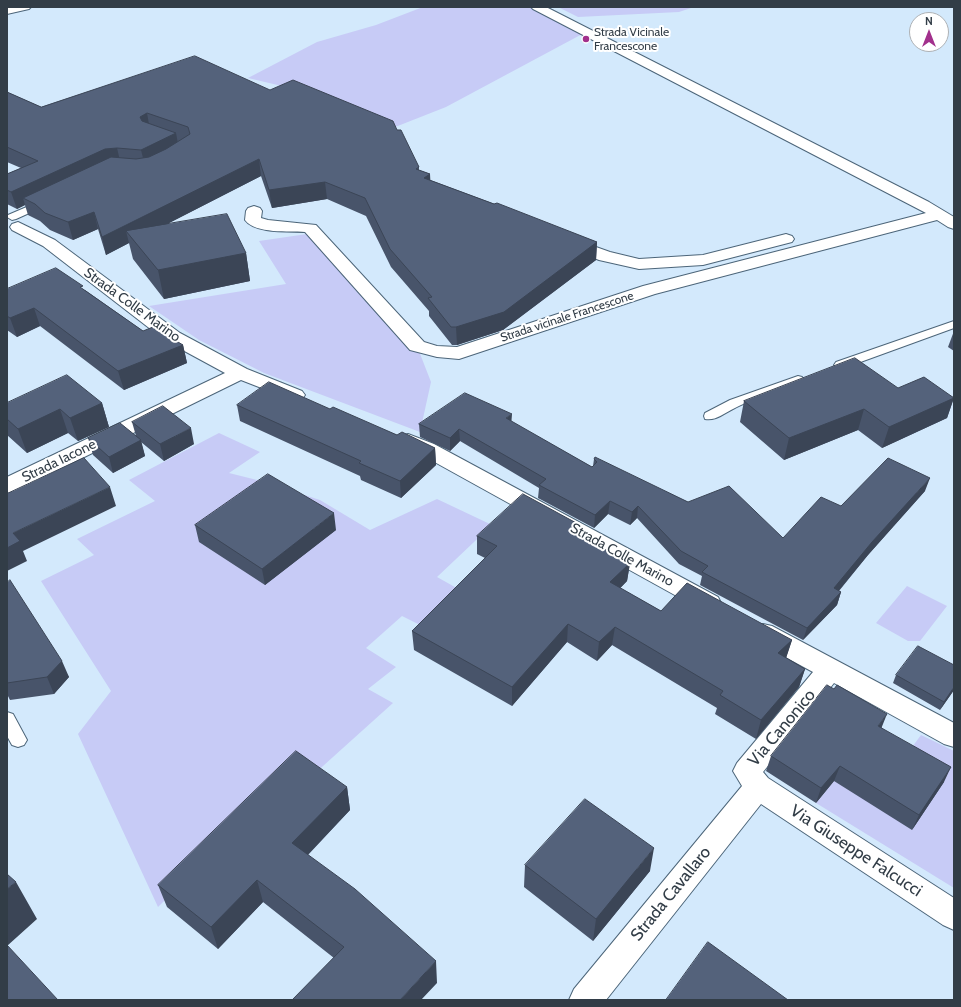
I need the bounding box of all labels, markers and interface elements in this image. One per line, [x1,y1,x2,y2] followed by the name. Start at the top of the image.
[909,12,949,52] north arrow
[925,14,933,28] text: N
[594,25,669,53] place label: Strada Vicinale Francescone
[581,34,591,44] marker: Strada Vicinale Francescone
[80,264,184,346] street label: Strada Colle Marino
[499,289,635,345] street label: Strada vicinale Francescone
[19,436,99,486] street label: Strada Iacone
[568,520,676,590] street label: Strada Colle Marino
[744,685,820,771] street label: Via Canonico
[786,801,926,901] street label: Via Giuseppe Falcucci
[627,843,715,945] street label: Strada Cavallaro

